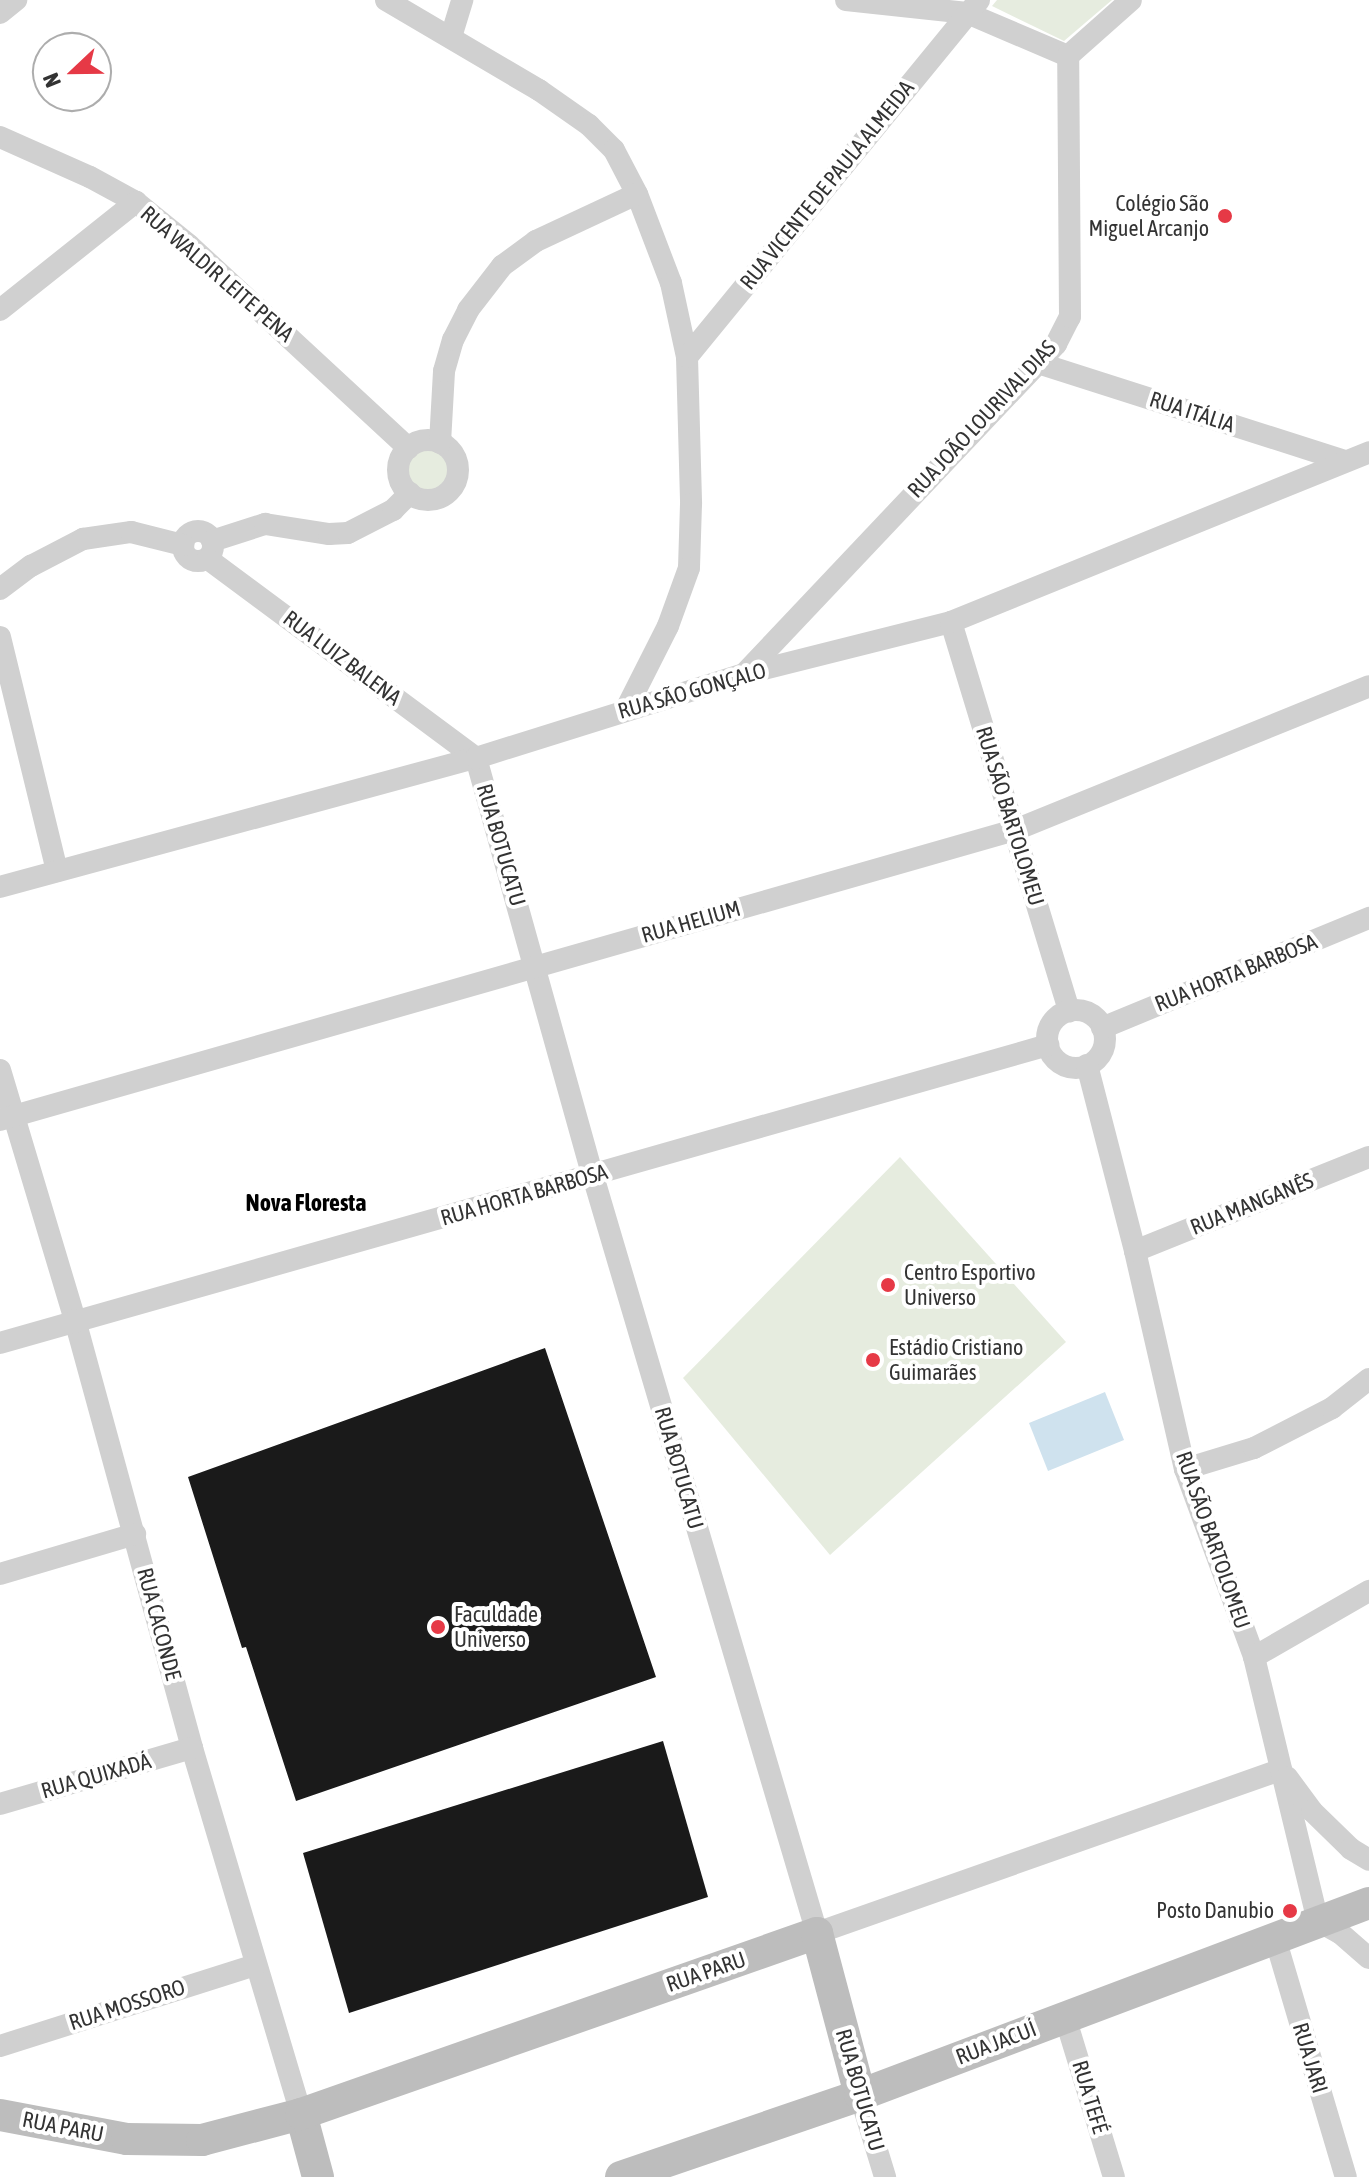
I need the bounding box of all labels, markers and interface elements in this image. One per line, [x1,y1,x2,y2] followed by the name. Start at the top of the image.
[32,32,112,112] north arrow
[37,69,66,91] text: N
[735,75,919,295] street label: RUA VICENTE DE PAULA ALMEIDA
[1089,190,1209,242] place label: Colégio São Miguel Arcanjo
[135,200,299,348] street label: RUA WALDIR LEITE PENA
[1216,207,1234,225] marker: Colégio São Miguel Arcanjo
[902,335,1062,503] street label: RUA JOÃO LOURIVAL DIAS
[1146,386,1238,438] street label: RUA ITÁLIA
[278,605,406,711] street label: RUA LUIZ BALENA
[615,657,769,725] street label: RUA SÃO GONÇALO
[970,723,1050,909] street label: RUA SÃO BARTOLOMEU
[471,781,531,909] street label: RUA BOTUCATU
[638,895,744,949] street label: RUA HELIUM
[1151,928,1321,1018] street label: RUA HORTA BARBOSA
[437,1159,611,1231] street label: RUA HORTA BARBOSA
[1187,1167,1317,1241] street label: RUA MANGANÊS
[246,1189,366,1217] district label: Nova Floresta
[904,1259,1035,1310] place label: Centro Esportivo Universo
[879,1276,897,1294] marker: Centro Esportivo Universo
[889,1334,1023,1386] place label: Estádio Cristiano Guimarães
[864,1351,882,1369] marker: Estádio Cristiano Guimarães
[649,1404,709,1532] street label: RUA BOTUCATU
[1170,1448,1256,1632] street label: RUA SÃO BARTOLOMEU
[131,1565,187,1683] street label: RUA CACONDE
[454,1601,538,1652] place label: Faculdade Universo
[429,1618,447,1636] marker: Faculdade Universo
[38,1748,154,1804] street label: RUA QUIXADÁ
[1156,1898,1274,1924] place label: Posto Danubio
[1281,1902,1299,1920] marker: Posto Danubio
[663,1946,749,1998] street label: RUA PARU
[66,1974,188,2036] street label: RUA MOSSORO
[952,2016,1040,2070] street label: RUA JACUÍ
[1287,2020,1333,2096] street label: RUA JARI
[830,2026,890,2154] street label: RUA BOTUCATU
[1066,2057,1114,2137] street label: RUA TEFÉ
[20,2106,106,2148] street label: RUA PARU

